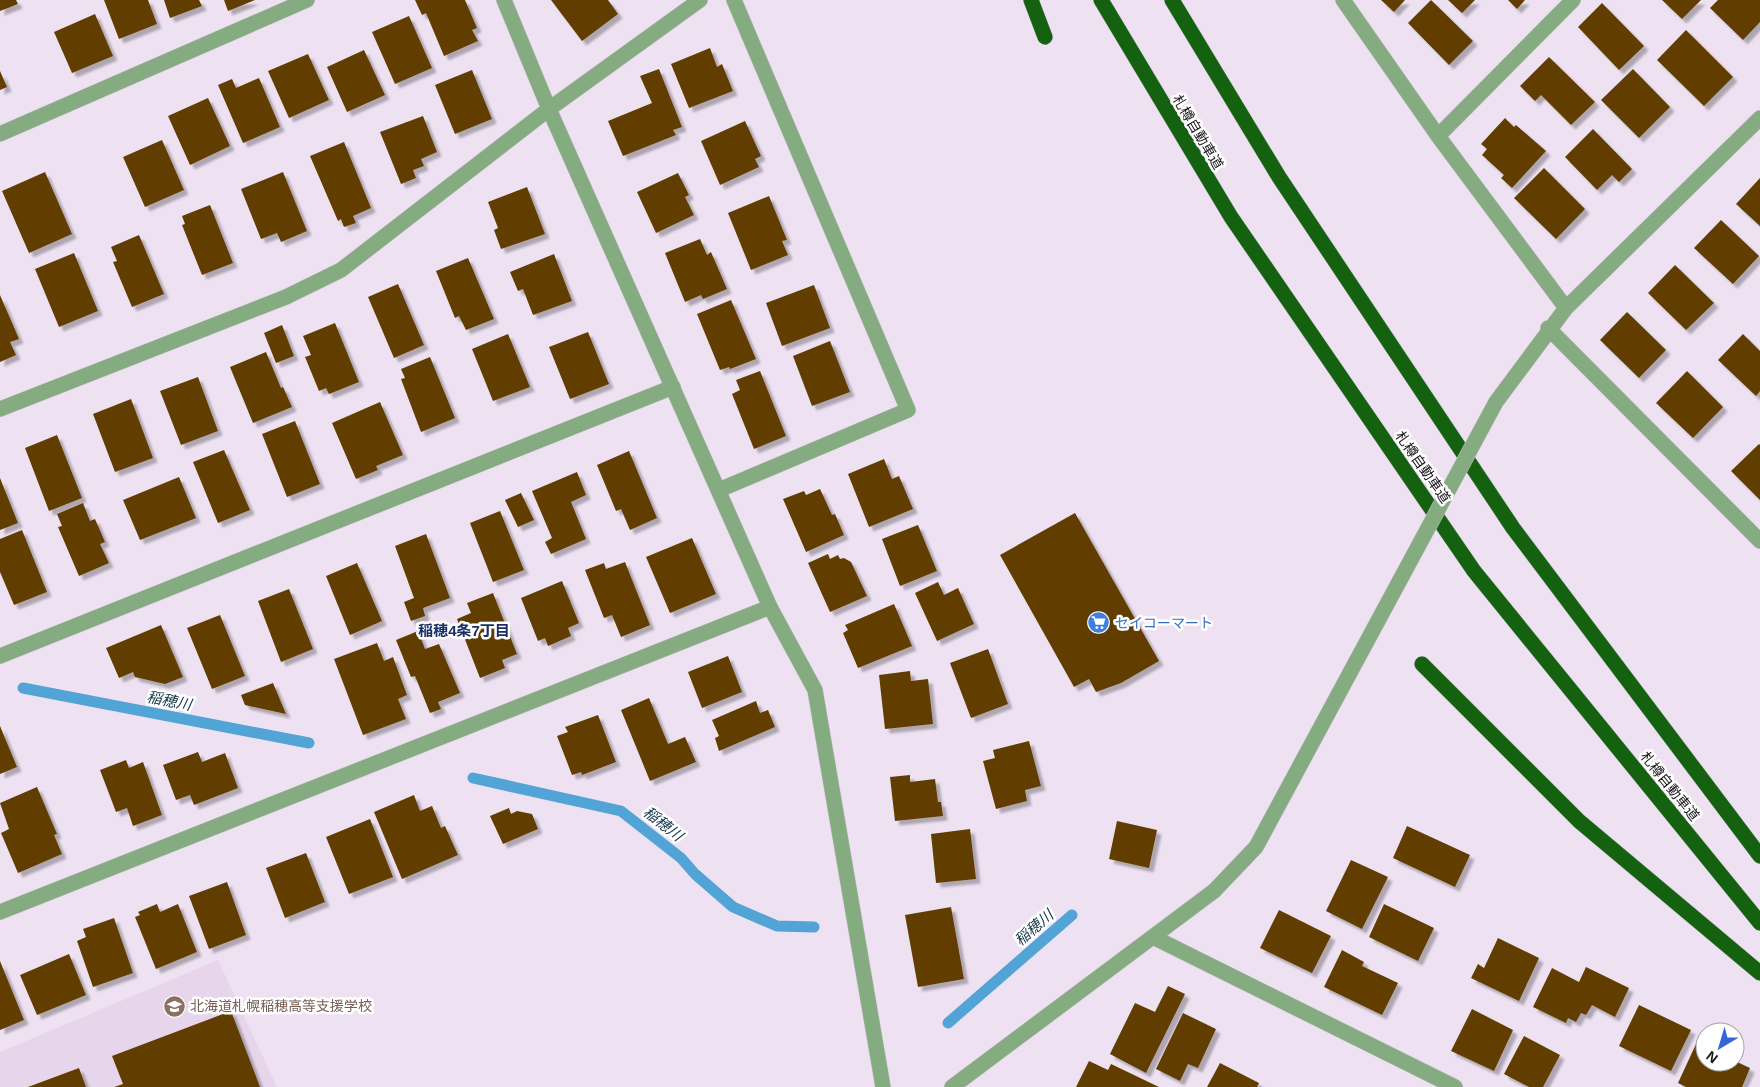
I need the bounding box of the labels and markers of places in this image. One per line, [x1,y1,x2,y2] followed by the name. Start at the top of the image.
[1087,611,1111,635] supermarket icon: セイコーマート
[1115,615,1213,631] place label: セイコーマート
[162,994,186,1018] school or university icon: 北海道札幌稲穂高等支援学校
[190,998,372,1014] place label: 北海道札幌稲穂高等支援学校

